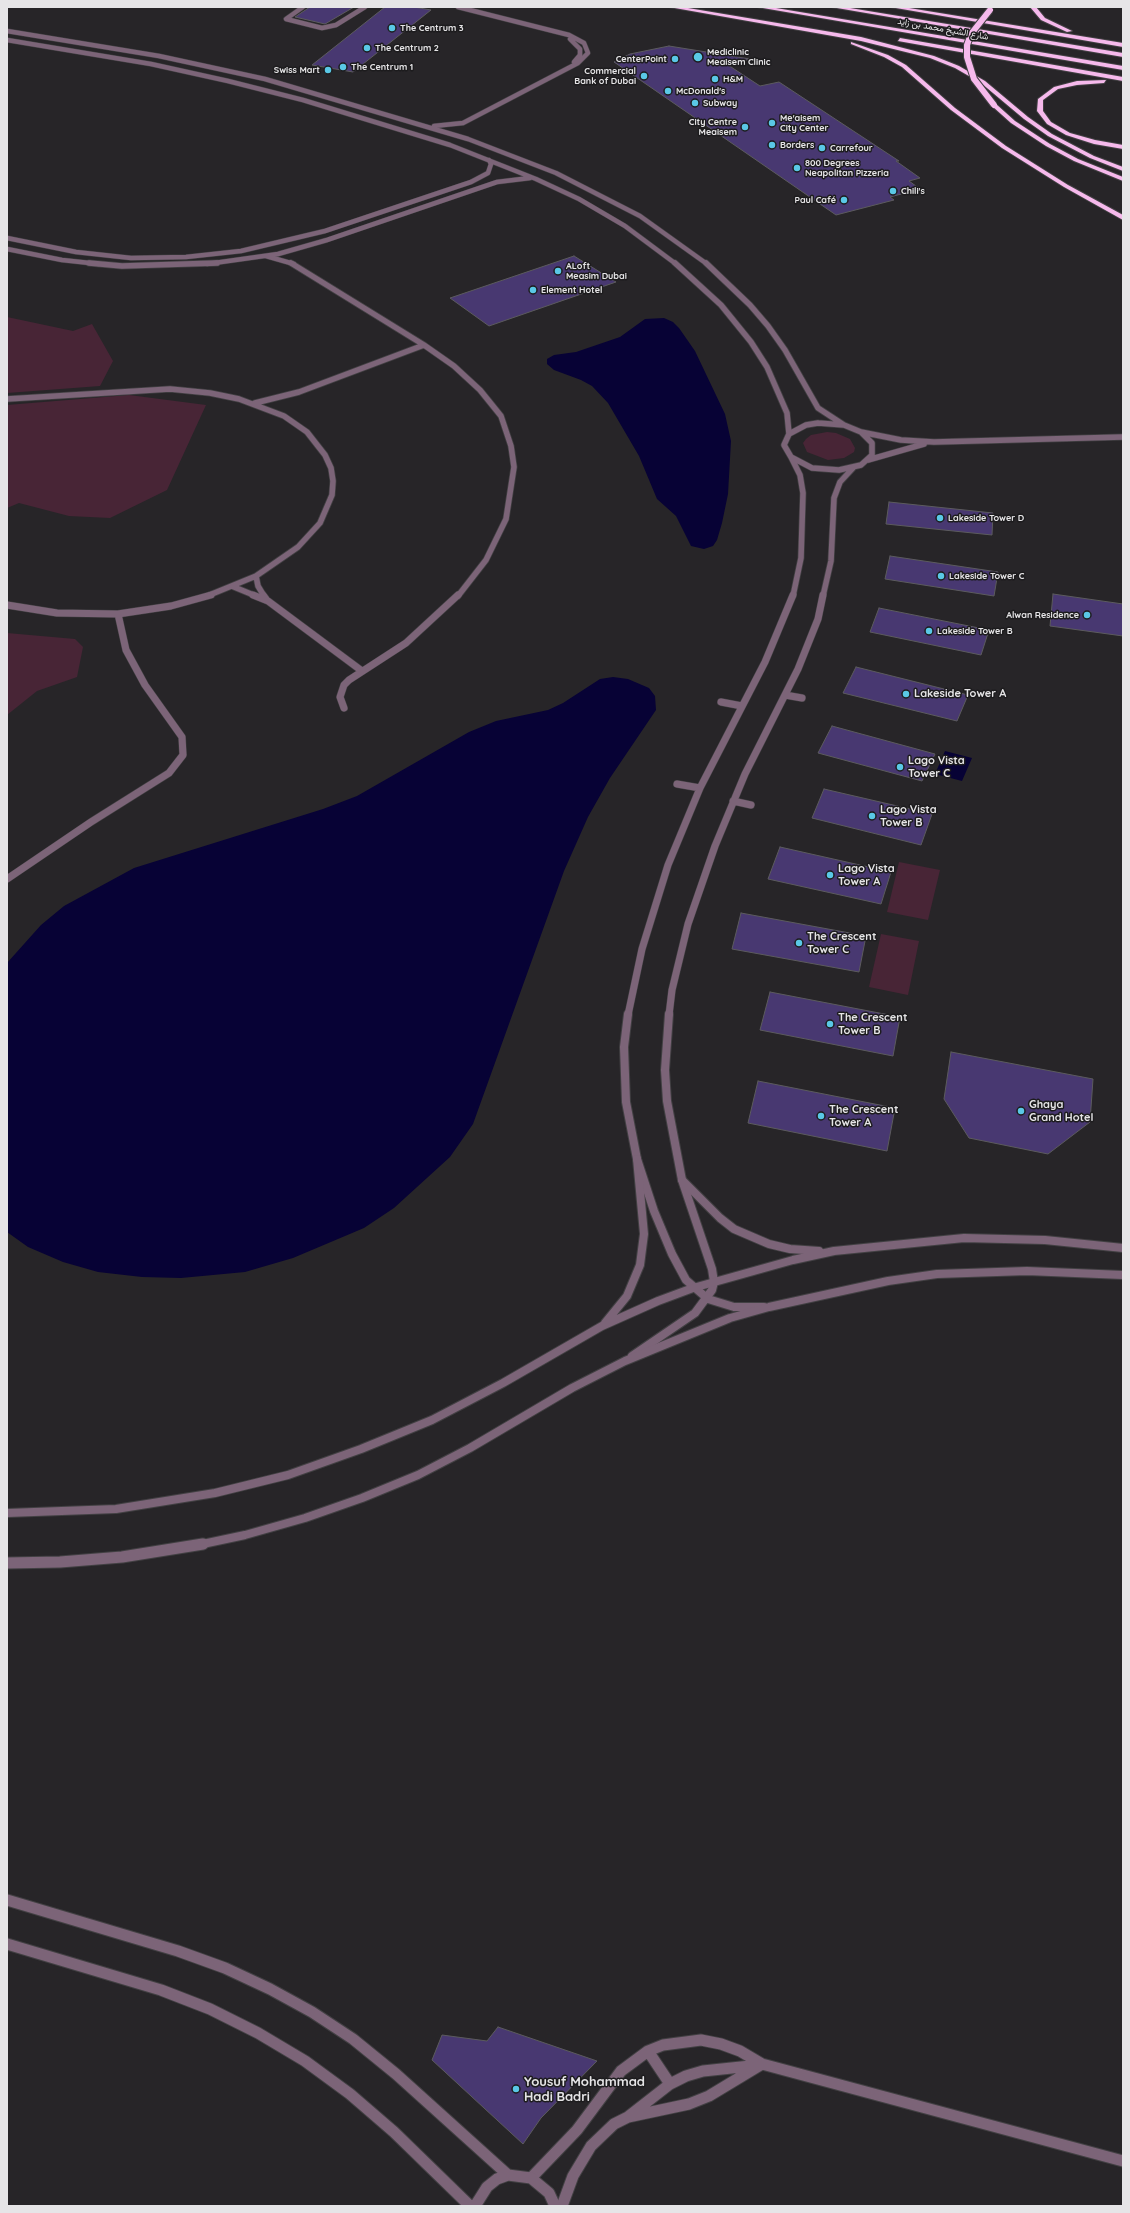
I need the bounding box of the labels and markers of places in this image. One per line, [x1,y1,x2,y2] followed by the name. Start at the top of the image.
[387,23,397,33] marker: The Centrum 3
[400,23,464,33] place label: The Centrum 3
[362,43,372,53] marker: The Centrum 2
[375,43,439,53] place label: The Centrum 2
[707,47,770,68] place label: Mediclinic Meaisem Clinic
[692,51,704,63] marker: Mediclinic Meaisem Clinic
[616,54,667,64] place label: CenterPoint
[670,54,680,64] marker: CenterPoint
[338,62,348,72] marker: The Centrum 1
[351,62,413,72] place label: The Centrum 1
[274,65,320,75] place label: Swiss Mart
[323,65,333,75] marker: Swiss Mart
[574,66,636,87] place label: Commercial Bank of Dubai
[639,71,649,81] marker: Commercial Bank of Dubai
[710,74,720,84] marker: H&M
[723,74,743,84] place label: H&M
[663,86,673,96] marker: McDonald's
[676,86,725,96] place label: McDonald's
[690,98,700,108] marker: Subway
[703,98,737,108] place label: Subway
[780,113,828,134] place label: Me'aisem City Center
[689,117,737,138] place label: City Centre Meaisem
[767,118,777,128] marker: Me'aisem City Center
[740,122,750,132] marker: City Centre Meaisem
[767,140,777,150] marker: Borders
[780,140,814,150] place label: Borders
[817,143,827,153] marker: Carrefour
[830,143,873,153] place label: Carrefour
[805,158,889,179] place label: 800 Degrees Neapolitan Pizzeria
[792,163,802,173] marker: 800 Degrees Neapolitan Pizzeria
[888,186,898,196] marker: Chili's
[901,186,925,196] place label: Chili's
[795,195,836,205] place label: Paul Café
[839,195,849,205] marker: Paul Café
[566,261,627,282] place label: ALoft Measim Dubai
[553,266,563,276] marker: ALoft Measim Dubai
[528,285,538,295] marker: Element Hotel
[541,285,602,295] place label: Element Hotel
[935,513,945,523] marker: Lakeside Tower D
[948,513,1024,523] place label: Lakeside Tower D
[936,571,946,581] marker: Lakeside Tower C
[949,571,1024,581] place label: Lakeside Tower C
[1006,610,1079,620] place label: Alwan Residence
[1082,610,1092,620] marker: Alwan Residence
[924,626,934,636] marker: Lakeside Tower B
[937,626,1013,636] place label: Lakeside Tower B
[914,687,1006,701] place label: Lakeside Tower A
[901,689,911,699] marker: Lakeside Tower A
[908,754,965,780] place label: Lago Vista Tower C
[895,762,905,772] marker: Lago Vista Tower C
[880,803,937,829] place label: Lago Vista Tower B
[867,811,877,821] marker: Lago Vista Tower B
[838,862,895,888] place label: Lago Vista Tower A
[825,870,835,880] marker: Lago Vista Tower A
[807,930,876,956] place label: The Crescent Tower C
[794,938,804,948] marker: The Crescent Tower C
[838,1011,907,1037] place label: The Crescent Tower B
[825,1019,835,1029] marker: The Crescent Tower B
[1029,1098,1093,1124] place label: Ghaya Grand Hotel
[829,1103,898,1129] place label: The Crescent Tower A
[1016,1106,1026,1116] marker: Ghaya Grand Hotel
[816,1111,826,1121] marker: The Crescent Tower A
[524,2074,645,2105] place label: Yousuf Mohammad Hadi Badri
[511,2084,521,2094] marker: Yousuf Mohammad Hadi Badri

